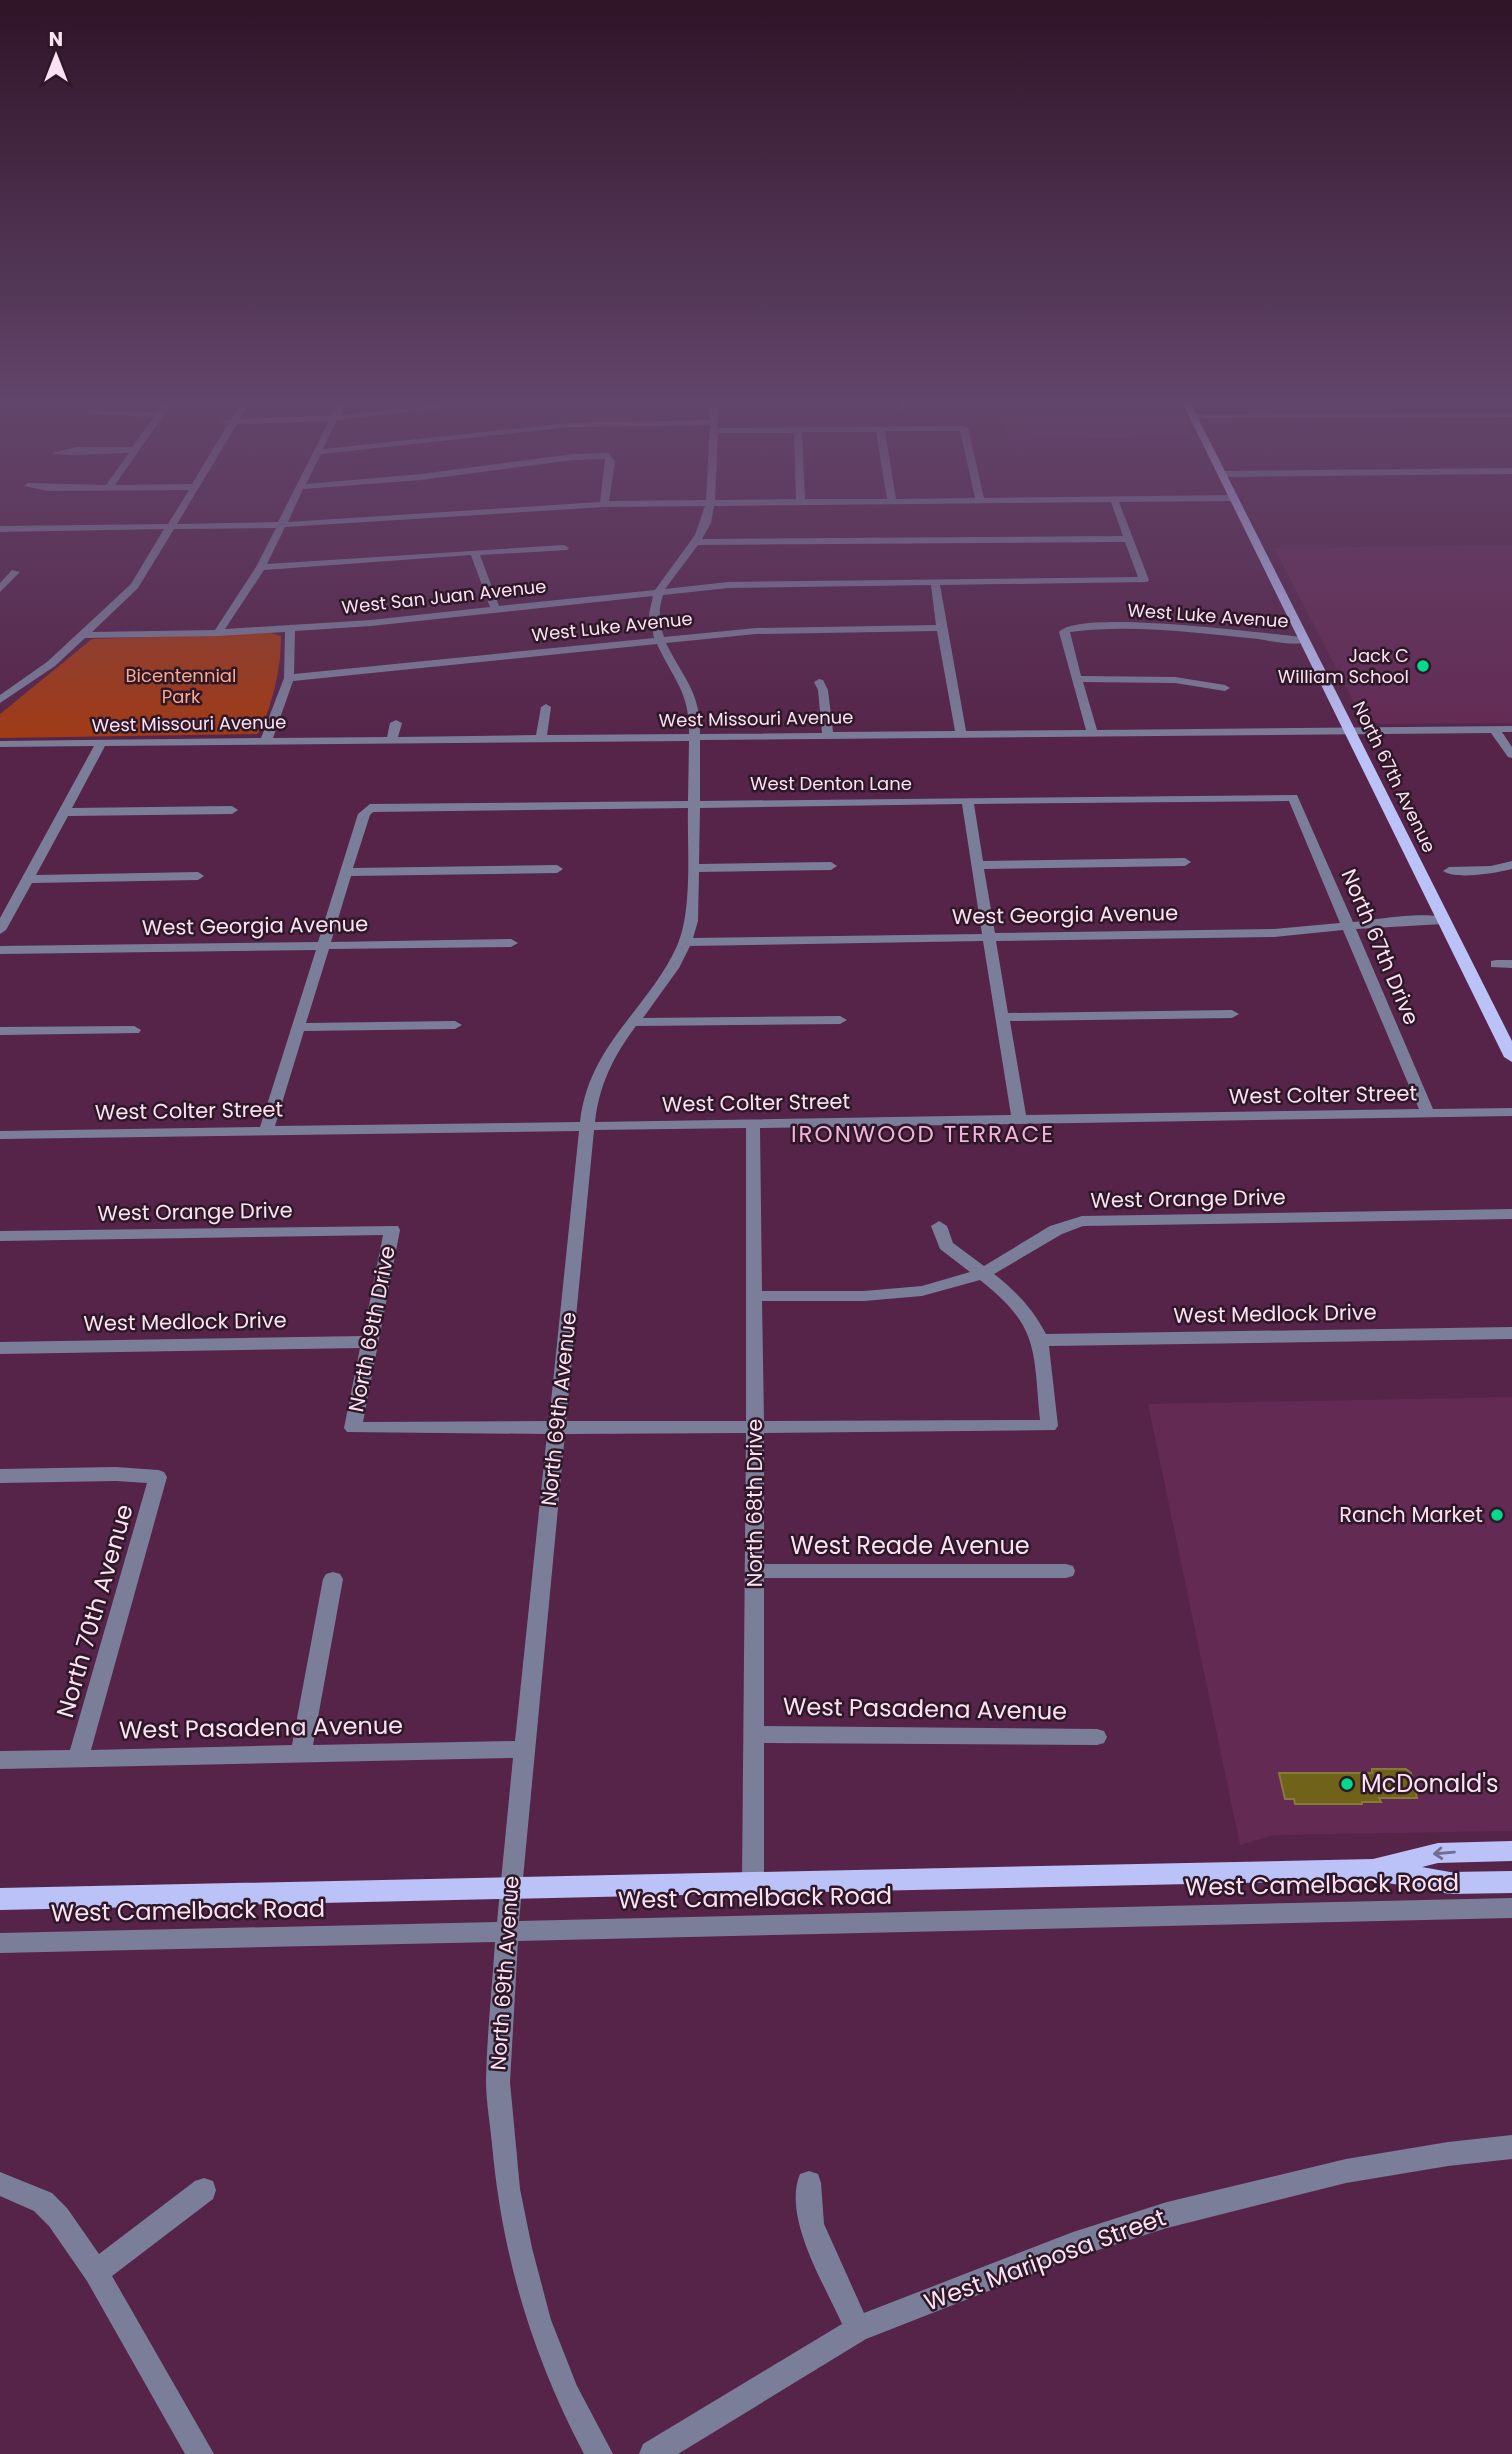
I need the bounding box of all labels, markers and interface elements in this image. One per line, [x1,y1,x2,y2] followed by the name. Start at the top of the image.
[21,21,91,91] north arrow
[49,26,63,53] text: N
[340,573,548,620] street label: West San Juan Avenue
[1127,597,1290,634] street label: West Luke Avenue
[530,606,694,647] street label: West Luke Avenue
[1278,643,1409,689] place label: Jack C William School
[1415,658,1431,674] marker: Jack C William School
[126,663,236,709] park label: Bicentennial Park
[1347,697,1442,857] street label: North 67th Avenue
[658,704,854,733] street label: West Missouri Avenue
[91,709,287,738] street label: West Missouri Avenue
[750,771,912,796] street label: West Denton Lane
[1335,864,1426,1029] street label: North 67th Drive
[952,898,1178,931] street label: West Georgia Avenue
[142,909,368,942] street label: West Georgia Avenue
[1229,1078,1417,1111] street label: West Colter Street
[662,1086,850,1119] street label: West Colter Street
[95,1094,283,1127] street label: West Colter Street
[791,1118,1055,1150] district label: IRONWOOD TERRACE
[1090,1182,1286,1215] street label: West Orange Drive
[97,1195,293,1228] street label: West Orange Drive
[341,1243,402,1414] street label: North 69th Drive
[1173,1297,1377,1330] street label: West Medlock Drive
[83,1305,287,1338] street label: West Medlock Drive
[534,1311,583,1507] street label: North 69th Avenue
[740,1419,769,1587] street label: North 68th Drive
[48,1500,141,1721] street label: North 70th Avenue
[1339,1500,1483,1529] place label: Ranch Market
[1489,1507,1505,1523] marker: Ranch Market
[790,1529,1030,1562] street label: West Reade Avenue
[783,1690,1067,1727] street label: West Pasadena Avenue
[119,1709,403,1746] street label: West Pasadena Avenue
[1361,1767,1499,1800] place label: McDonald's
[1339,1776,1355,1792] marker: McDonald's
[1433,1847,1456,1860] one-way arrow
[1185,1866,1459,1903] street label: West Camelback Road
[483,1875,526,2071] street label: North 69th Avenue
[618,1879,892,1916] street label: West Camelback Road
[51,1892,325,1929] street label: West Camelback Road
[919,2200,1170,2319] street label: West Mariposa Street

